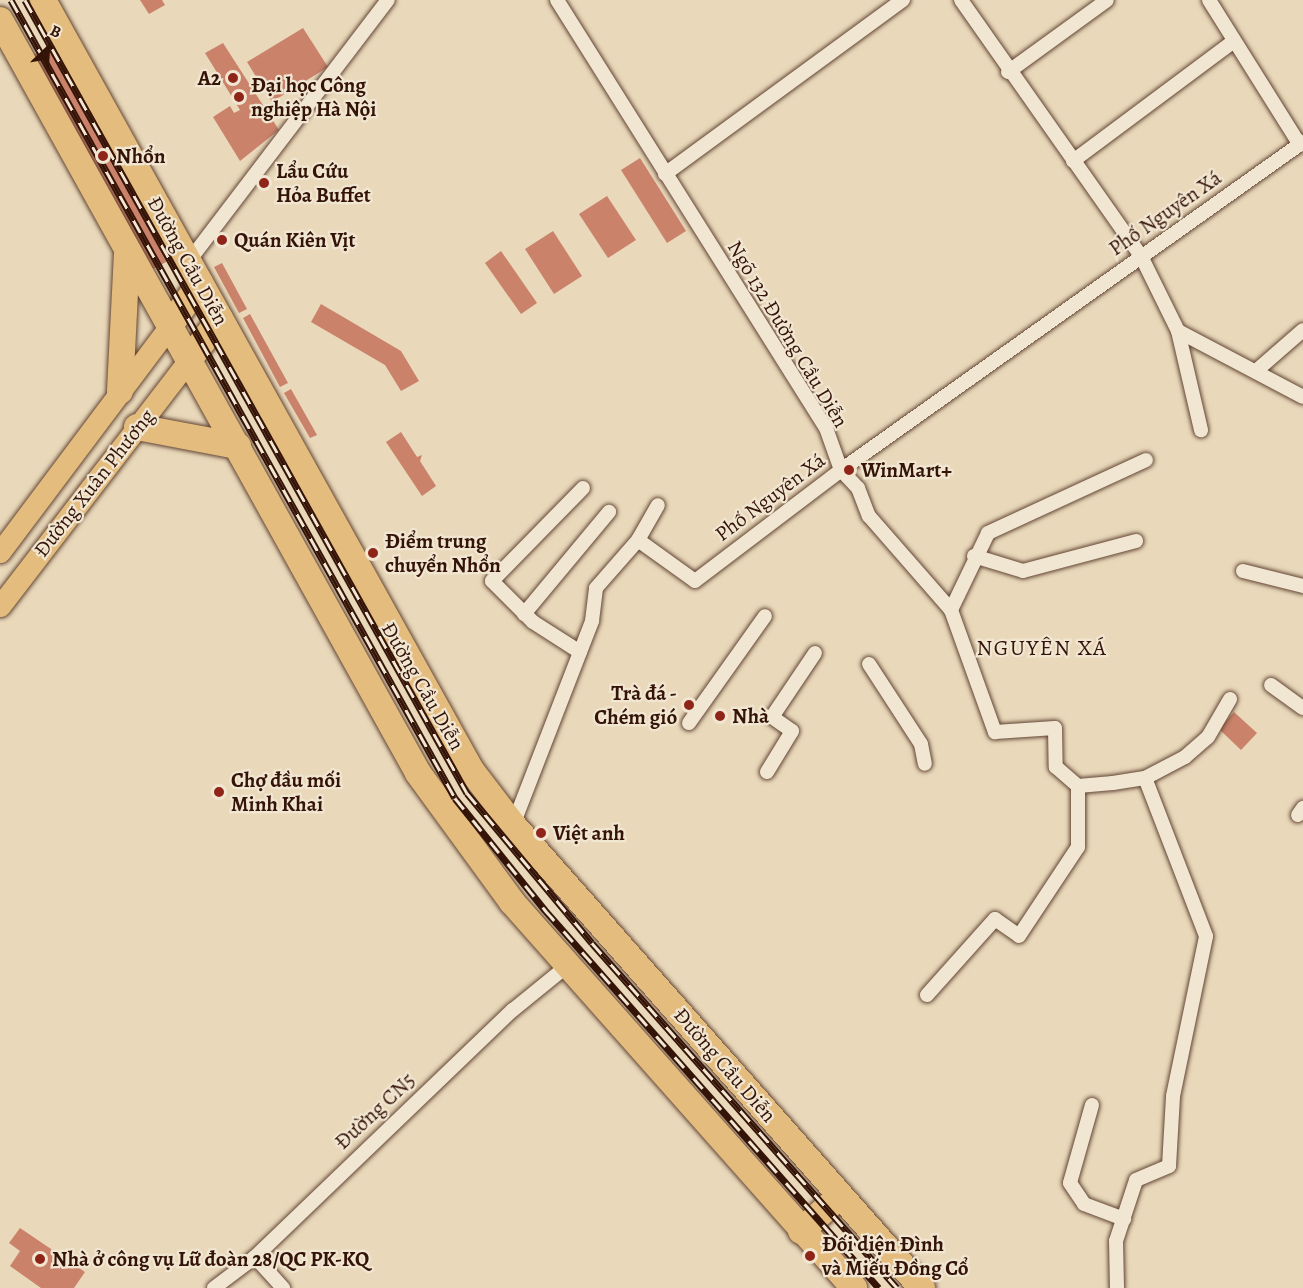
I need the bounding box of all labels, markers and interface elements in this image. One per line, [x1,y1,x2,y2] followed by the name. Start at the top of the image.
[18,18,78,78] north arrow
[46,20,65,44] text: B
[198,65,221,91] place label: A2
[226,71,240,85] marker: A2
[251,72,376,122] place label: Đại học Công nghiệp Hà Nội
[232,90,246,104] marker: Đại học Công nghiệp Hà Nội
[116,143,165,169] place label: Nhổn
[94,147,112,165] marker: Nhổn
[276,158,371,208] place label: Lẩu Cứu Hỏa Buffet
[1104,165,1226,261] street label: Phố Nguyên Xá
[257,176,271,190] marker: Lẩu Cứu Hỏa Buffet
[142,192,234,330] street label: Đường Cầu Diễn
[234,227,355,253] place label: Quán Kiên Vịt
[215,233,229,247] marker: Quán Kiên Vịt
[722,236,854,432] street label: Ngõ 132 Đường Cầu Diễn
[28,404,160,562] street label: Đường Xuân Phương
[710,447,830,547] street label: Phố Nguyên Xá
[861,457,952,483] place label: WinMart+
[842,463,856,477] marker: WinMart+
[385,528,501,578] place label: Điểm trung chuyển Nhổn
[366,546,380,560] marker: Điểm trung chuyển Nhổn
[376,617,470,755] street label: Đường Cầu Diễn
[977,636,1107,662] district label: NGUYÊN XÁ
[594,680,677,730] place label: Trà đá - Chém gió
[682,698,696,712] marker: Trà đá - Chém gió
[732,703,769,729] place label: Nhà
[713,709,727,723] marker: Nhà
[231,767,341,817] place label: Chợ đầu mối Minh Khai
[212,785,226,799] marker: Chợ đầu mối Minh Khai
[553,820,625,846] place label: Việt anh
[534,826,548,840] marker: Việt anh
[668,1003,782,1127] street label: Đường Cầu Diễn
[330,1067,420,1155] street label: Đường CN5
[822,1231,968,1281] place label: Đối diện Đình và Miếu Đồng Cổ
[52,1246,369,1272] place label: Nhà ở công vụ Lữ đoàn 28/QC PK-KQ
[803,1249,817,1263] marker: Đối diện Đình và Miếu Đồng Cổ
[33,1252,47,1266] marker: Nhà ở công vụ Lữ đoàn 28/QC PK-KQ

